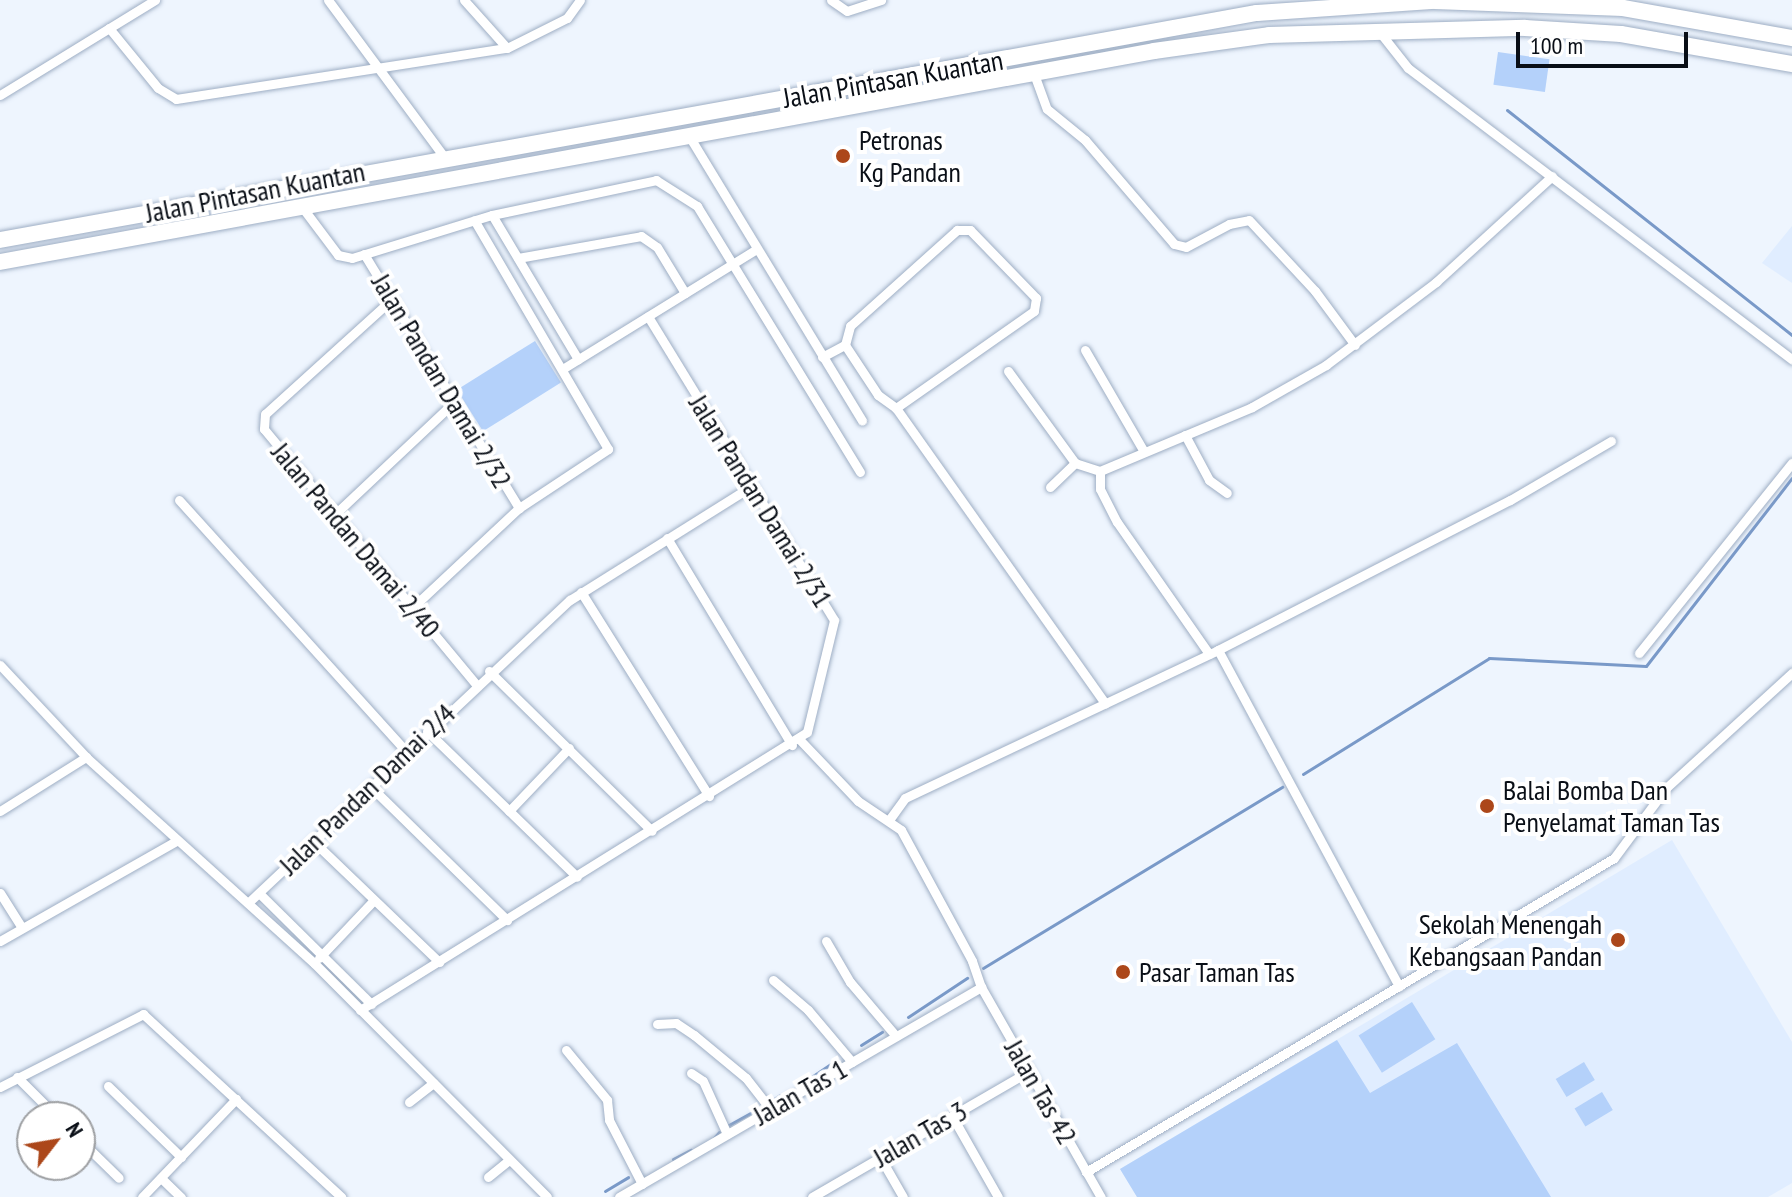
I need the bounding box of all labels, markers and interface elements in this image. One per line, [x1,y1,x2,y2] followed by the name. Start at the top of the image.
[1520,16,1692,66] scale bar
[1530,30,1583,61] text: 100 m
[780,43,1006,115] street label: Jalan Pintasan Kuantan
[859,123,961,189] place label: Petronas Kg Pandan
[834,147,852,165] marker: Petronas Kg Pandan
[142,154,368,230] street label: Jalan Pintasan Kuantan
[365,268,519,494] street label: Jalan Pandan Damai 2/32
[682,389,840,613] street label: Jalan Pandan Damai 2/31
[265,436,447,644] street label: Jalan Pandan Damai 2/40
[272,696,462,882] street label: Jalan Pandan Damai 2/4
[1503,773,1721,839] place label: Balai Bomba Dan Penyelamat Taman Tas
[1478,797,1496,815] marker: Balai Bomba Dan Penyelamat Taman Tas
[1409,907,1602,973] place label: Sekolah Menengah Kebangsaan Pandan
[1609,931,1627,949] marker: Sekolah Menengah Kebangsaan Pandan
[1139,955,1296,989] place label: Pasar Taman Tas
[1114,963,1132,981] marker: Pasar Taman Tas
[997,1033,1085,1151] street label: Jalan Tas 42
[747,1052,853,1132] street label: Jalan Tas 1
[867,1094,973,1174] street label: Jalan Tas 3
[16,1101,96,1181] north arrow
[60,1117,90,1142] text: N

